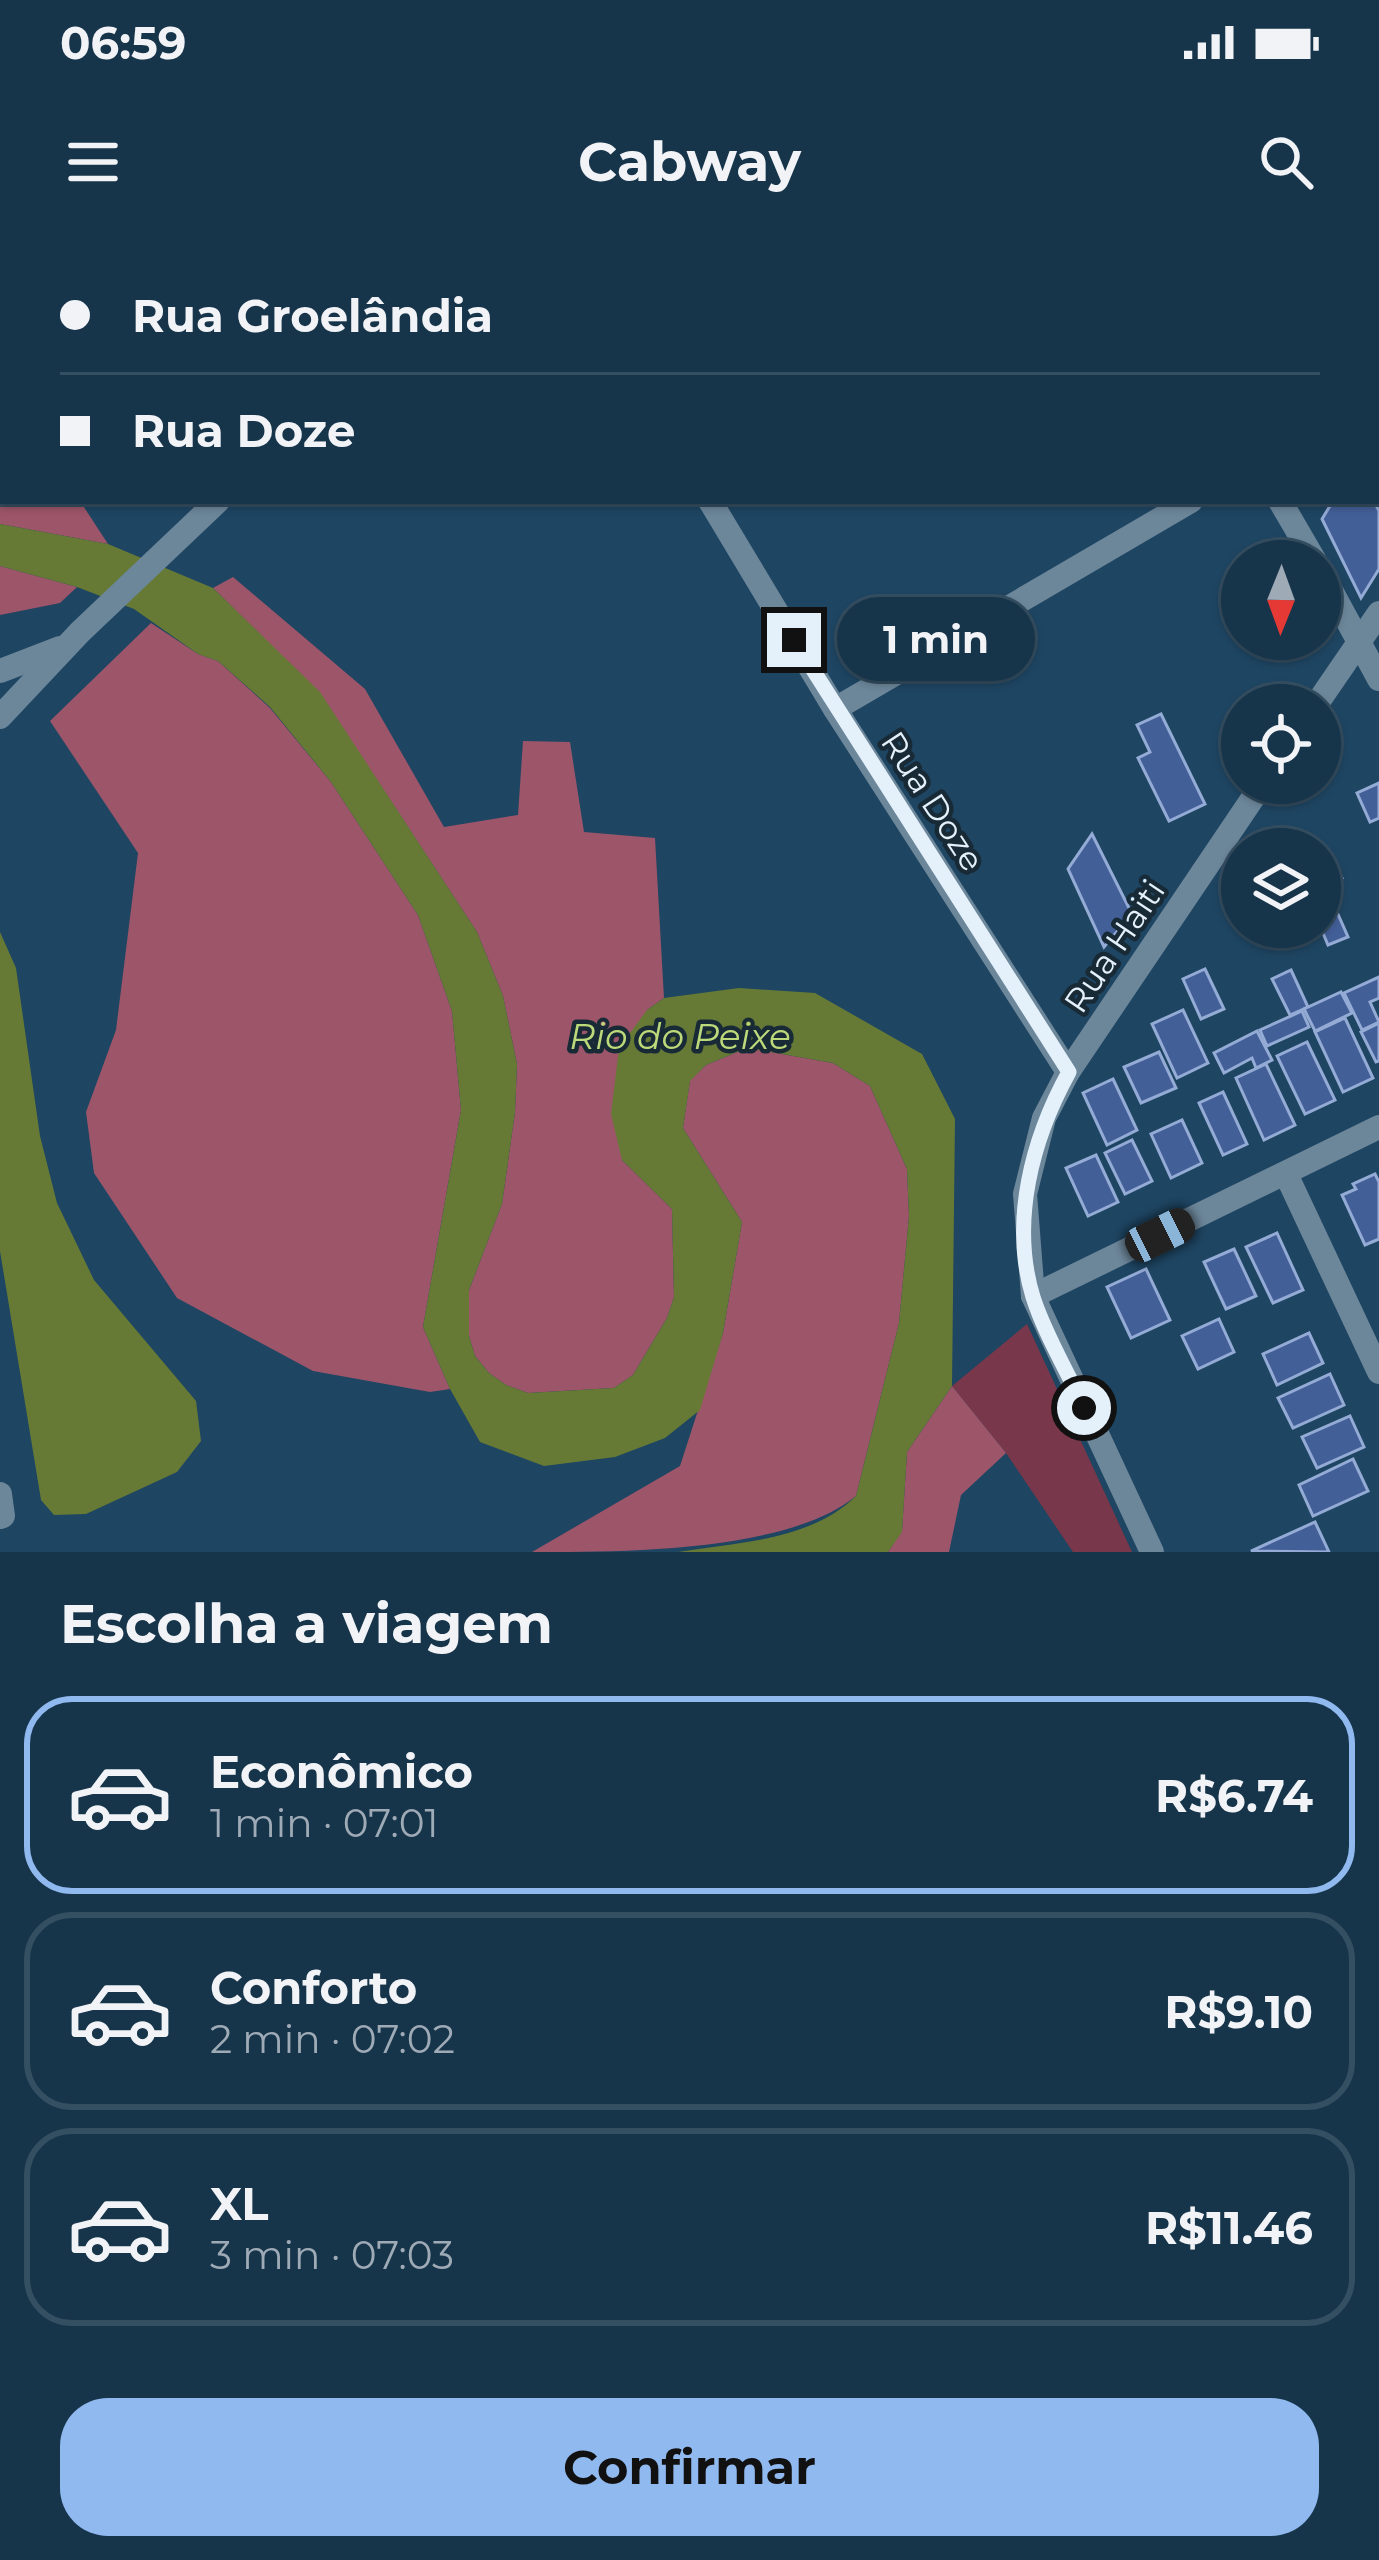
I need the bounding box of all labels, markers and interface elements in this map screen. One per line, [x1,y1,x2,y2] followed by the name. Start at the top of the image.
[60,15,186,70] text: 06:59
[60,129,126,195] icon: menu
[578,129,801,195] text: Cabway
[1253,129,1319,195] icon: search
[132,288,493,343] text: Rua Groelândia
[132,403,355,458] text: Rua Doze
[1221,540,1341,660] north arrow
[1221,540,1341,948] map controls
[836,598,1034,682] callout: 1 min
[767,613,821,667] route end
[883,615,989,663] text: 1 min
[1221,684,1341,804] button: locate
[873,724,993,878] street label: Rua Doze
[1221,828,1341,948] button: layers
[1055,872,1173,1020] street label: Rua Haiti
[569,1014,791,1058] water label: Rio do Peixe
[1120,1203,1200,1267] car
[1057,1381,1111,1435] route start
[60,1591,553,1657] text: Escolha a viagem
[66,1741,174,1849] icon: car
[210,1744,473,1799] text: Econômico
[1155,1768,1313,1823] text: R$6.74
[210,1799,439,1847] text: 1 min · 07:01
[66,1957,174,2065] icon: car
[210,1960,417,2015] text: Conforto
[1164,1984,1313,2039] text: R$9.10
[210,2015,455,2063] text: 2 min · 07:02
[66,2173,174,2281] icon: car
[210,2176,268,2231] text: XL
[1145,2200,1313,2255] text: R$11.46
[210,2231,454,2279] text: 3 min · 07:03
[60,2398,1319,2536] button: Confirmar

